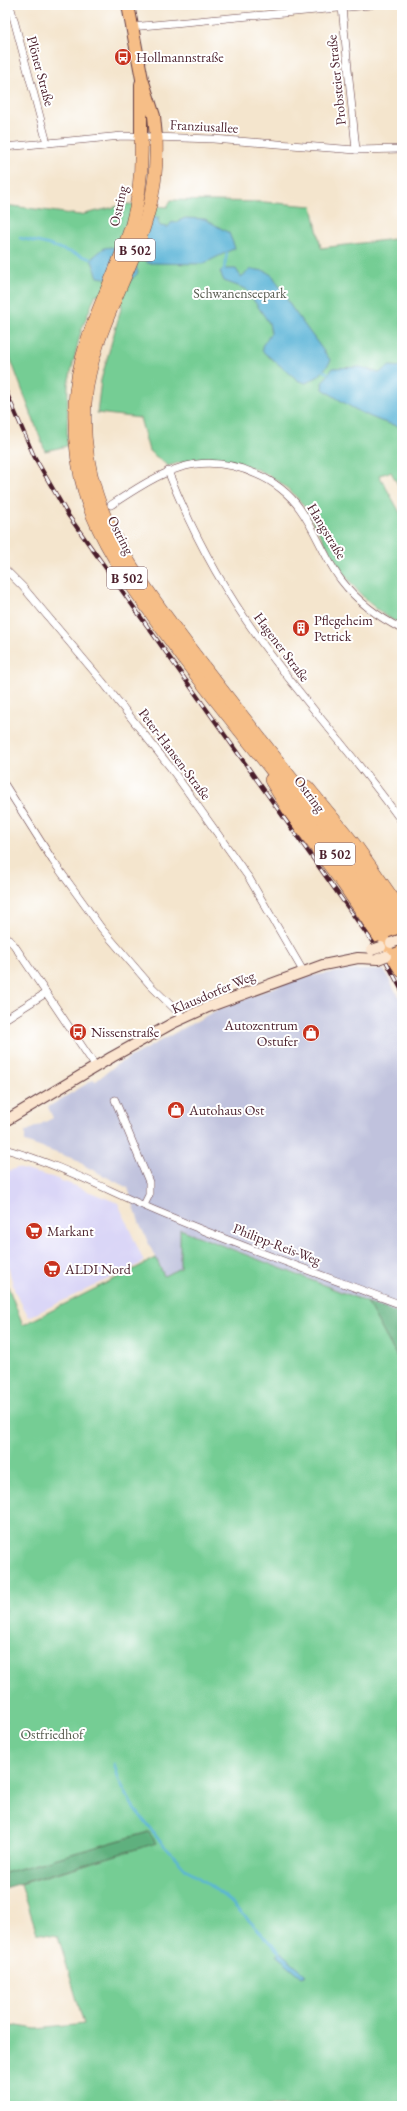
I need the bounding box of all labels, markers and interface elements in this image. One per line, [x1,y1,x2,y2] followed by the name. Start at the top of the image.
[322,33,350,126] street label: Probsteier Straße
[23,34,59,109] street label: Plöner Straße
[113,47,133,67] bus stop icon: Hollmannstraße
[136,48,224,66] place label: Hollmannstraße
[169,115,239,137] street label: Franziusallee
[105,183,131,228] street label: Ostring
[115,239,155,261] road number: B 502
[193,284,287,302] park label: Schwanenseepark
[303,500,351,563] street label: Hangstraße
[104,513,139,558] street label: Ostring
[107,567,147,589] road number: B 502
[250,609,314,686] street label: Hagener Straße
[314,611,373,645] place label: Pflegeheim Petrick
[291,618,311,638] building icon: Pflegeheim Petrick
[135,705,216,804] street label: Peter-Hansen-Straße
[290,772,330,817] street label: Ostring
[315,843,355,865] road number: B 502
[168,966,258,1018] street label: Klausdorfer Weg
[223,1016,298,1050] place label: Autozentrum Ostufer
[68,1022,88,1042] bus stop icon: Nissenstraße
[91,1023,160,1041] place label: Nissenstraße
[301,1023,321,1043] shop icon: Autozentrum Ostufer
[166,1100,186,1120] shop icon: Autohaus Ost
[188,1101,265,1119] place label: Autohaus Ost
[230,1219,324,1269] street label: Philipp-Reis-Weg
[24,1221,44,1241] supermarket icon: Markant
[47,1222,94,1240] place label: Markant
[42,1259,62,1279] supermarket icon: ALDI Nord
[64,1260,132,1278] place label: ALDI Nord
[20,1725,85,1743] park label: Ostfriedhof

